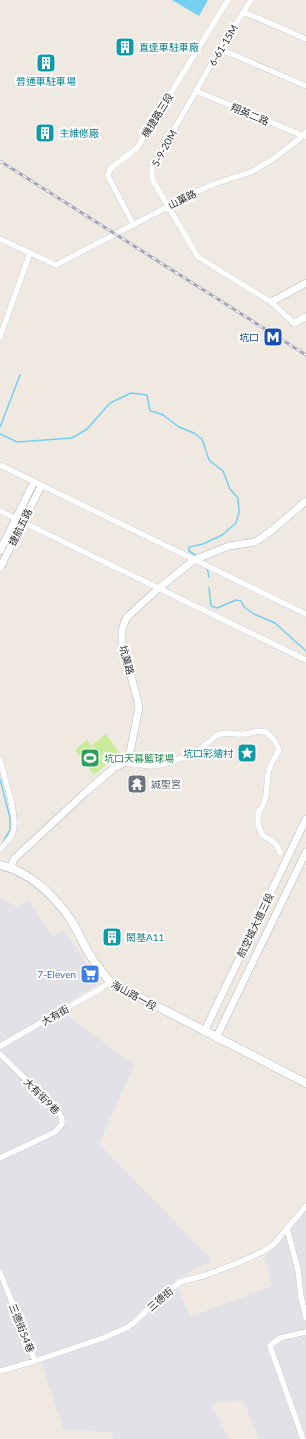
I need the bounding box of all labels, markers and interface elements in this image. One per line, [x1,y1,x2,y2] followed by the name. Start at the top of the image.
[206,22,240,68] street label: 6-61-15M
[114,36,136,58] building icon: 直達車駐車廠
[139,41,199,53] place label: 直達車駐車廠
[35,52,57,74] building icon: 普通車駐車場
[16,75,76,87] place label: 普通車駐車場
[139,91,175,139] street label: 機捷路三段
[229,101,271,127] street label: 翔英二路
[34,122,56,144] building icon: 主維修廠
[59,127,99,139] place label: 主維修廠
[149,128,179,168] street label: 5-9-20M
[166,187,198,211] street label: 山菓路
[262,326,284,348] metro station icon: 坑口
[239,331,259,343] place label: 坑口
[6,506,34,548] street label: 捷航五路
[117,644,137,676] street label: 坑菓路
[236,742,258,764] place icon: 坑口彩繪村
[79,747,101,769] sports icon: 坑口天幕籃球場
[183,747,233,759] place label: 坑口彩繪村
[104,752,174,764] place label: 坑口天幕籃球場
[126,773,148,795] temple icon: 誠聖宮
[151,778,181,790] place label: 誠聖宮
[234,891,276,959] street label: 航空城大道三段
[101,926,123,948] building icon: 閎基A11
[126,931,165,943] place label: 閎基A11
[79,963,101,985] supermarket icon: 7-Eleven
[37,968,76,980] place label: 7-Eleven
[109,978,159,1012] street label: 海山路一段
[39,1002,71,1028] street label: 大有街
[22,1076,62,1116] street label: 大有街9巷
[145,1285,175,1313] street label: 三德街
[7,1302,37,1354] street label: 三德街54巷

